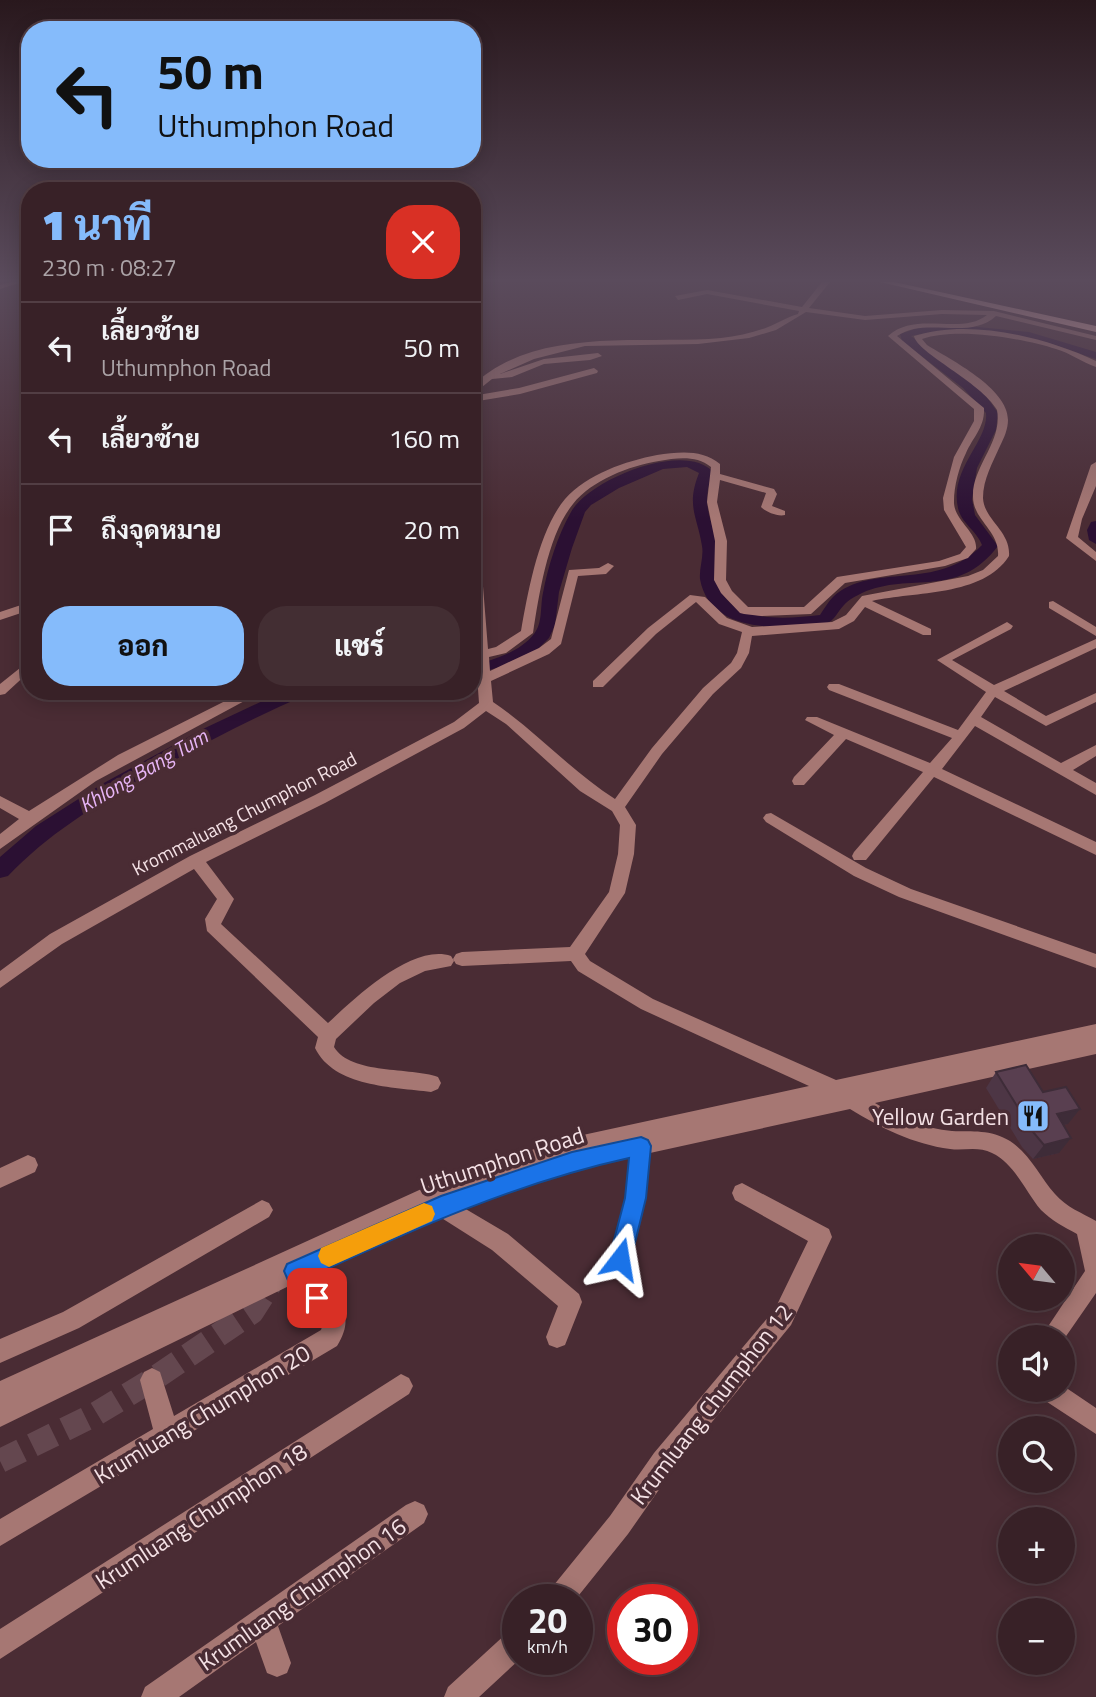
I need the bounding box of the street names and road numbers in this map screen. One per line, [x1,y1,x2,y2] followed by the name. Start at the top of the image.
[127,744,361,882] street label: Krommaluang Chumphon Road
[416,1117,588,1203] street label: Uthumphon Road
[621,1296,801,1512] street label: Krumluang Chumphon 12
[87,1335,317,1493] street label: Krumluang Chumphon 20
[88,1434,314,1598] street label: Krumluang Chumphon 18
[191,1509,413,1679] street label: Krumluang Chumphon 16

